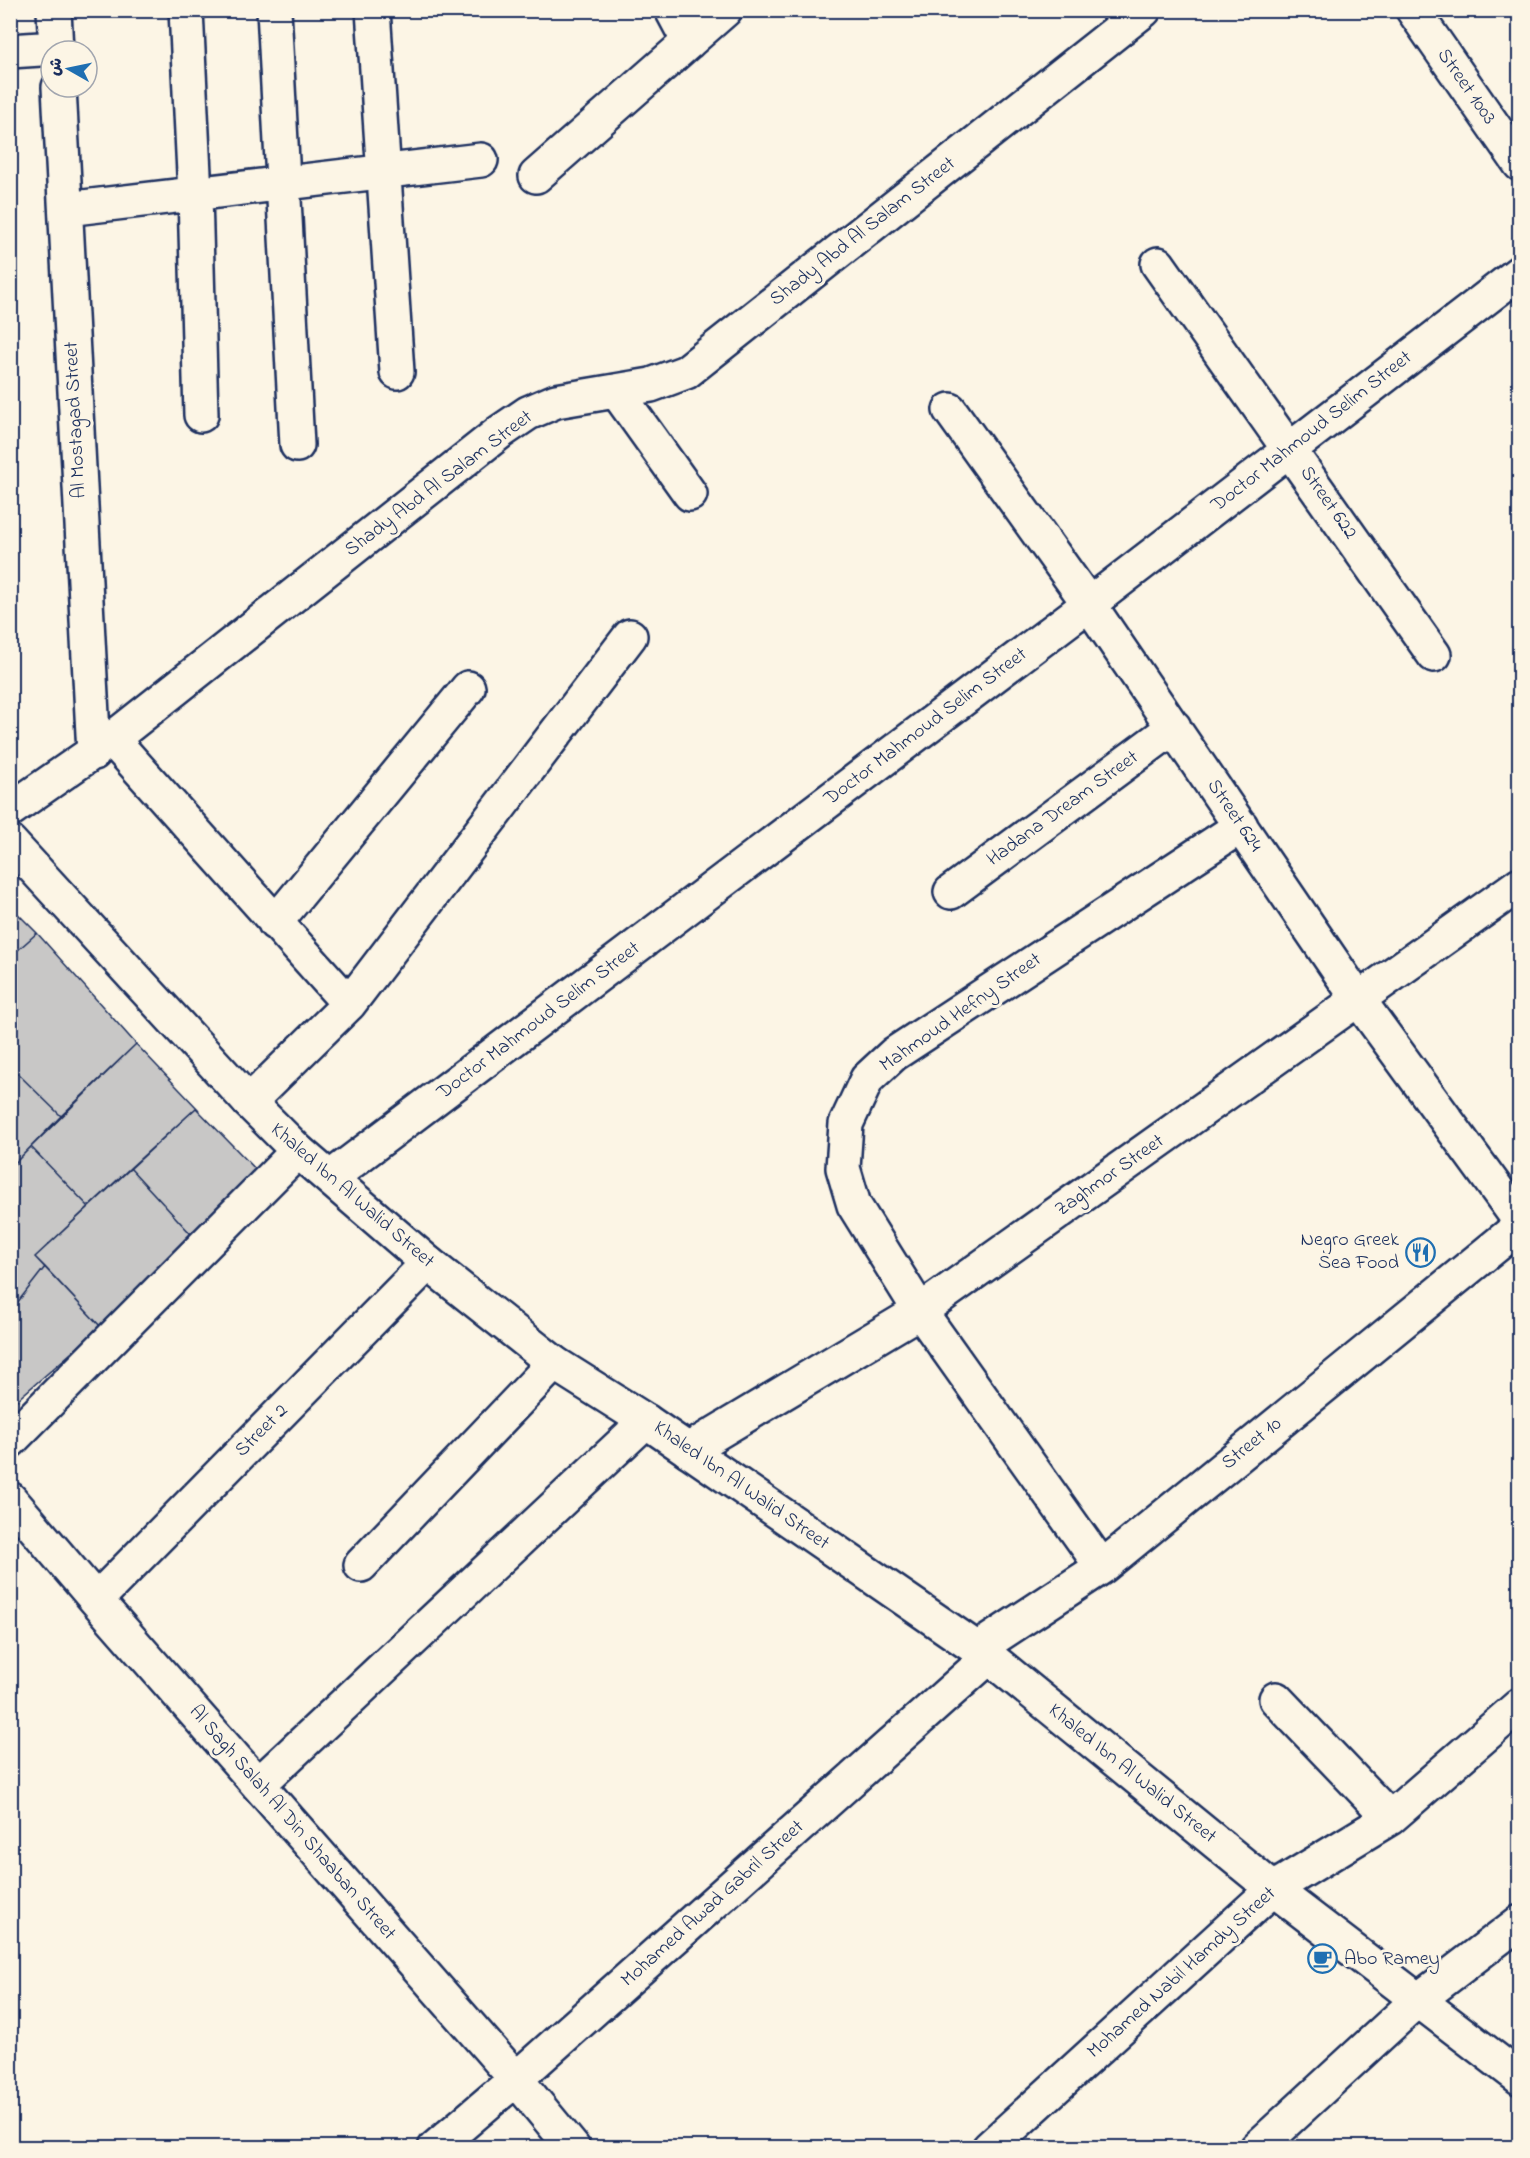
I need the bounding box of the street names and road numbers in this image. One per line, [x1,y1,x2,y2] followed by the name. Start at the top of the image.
[1429,43,1503,131] street label: Street 1003
[764,150,962,314] street label: Shady Abd Al Salam Street
[57,340,96,499] street label: Al Mostagad Street
[1205,344,1419,520] street label: Doctor Mahmoud Selim Street
[339,403,539,564] street label: Shady Abd Al Salam Street
[1292,460,1364,546] street label: Street 622
[817,641,1034,814] street label: Doctor Mahmoud Selim Street
[981,744,1145,874] street label: Hadana Dream Street
[1199,774,1269,858] street label: Street 624
[430,935,647,1108] street label: Doctor Mahmoud Selim Street
[874,946,1048,1080] street label: Mahmoud Hefny Street
[264,1116,441,1276] street label: Khaled Ibn Al Walid Street
[1050,1127,1171,1225] street label: Zaghmor Street
[229,1398,295,1464] street label: Street 2
[1216,1410,1289,1477] street label: Street 10
[647,1414,835,1558] street label: Khaled Ibn Al Walid Street
[1042,1697,1223,1851] street label: Khaled Ibn Al Walid Street
[181,1699,403,1948] street label: Al Sagh Salah Al Din Shaaban Street
[615,1813,811,1994] street label: Mohamed Awad Gabril Street
[1081,1880,1283,2066] street label: Mohamed Nabil Hamdy Street

